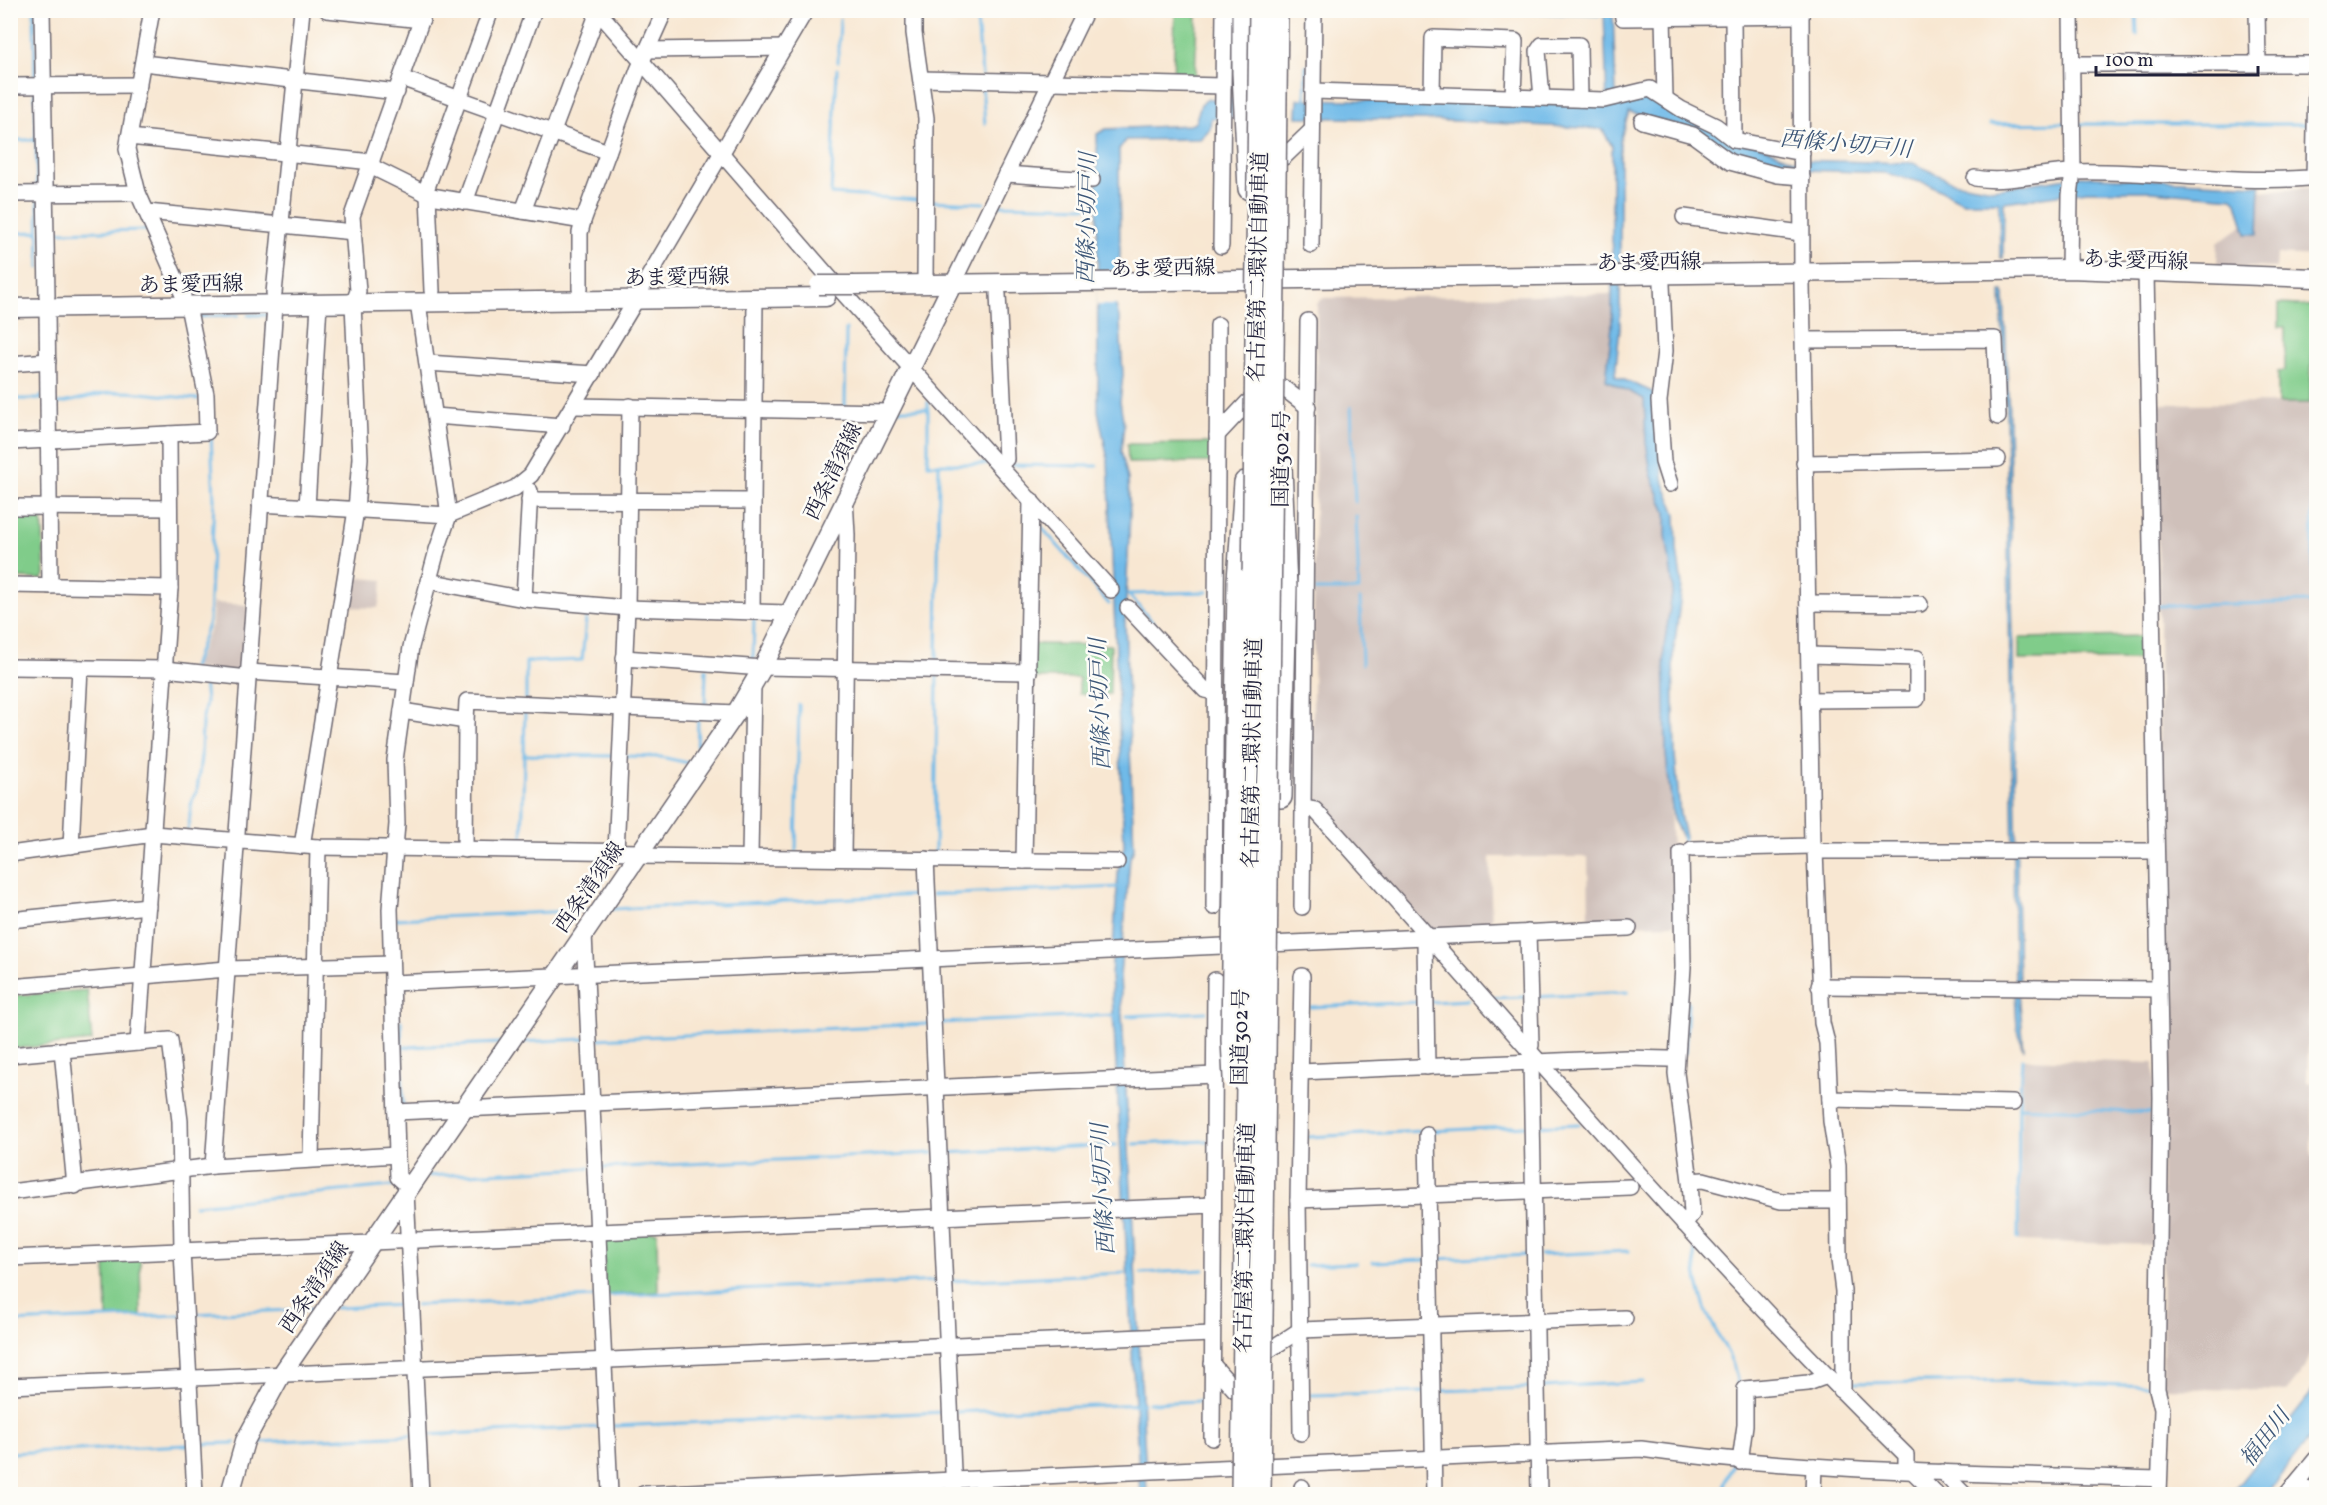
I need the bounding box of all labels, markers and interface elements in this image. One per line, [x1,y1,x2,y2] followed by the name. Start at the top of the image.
[2096,39,2258,77] scale bar
[2105,49,2154,74] text: 100 m
[1779,124,1915,167] water label: 西條小切戸川
[1072,150,1105,284] water label: 西條小切戸川
[1243,151,1276,383] street label: 名古屋第二環状自動車道
[2083,245,2189,278] street label: あま愛西線
[1596,248,1702,279] street label: あま愛西線
[1110,254,1216,285] street label: あま愛西線
[624,263,730,294] street label: あま愛西線
[138,270,244,301] street label: あま愛西線
[1267,410,1298,508] street label: 国道302号
[798,418,870,525] street label: 西条清須線
[1084,635,1119,770] water label: 西條小切戸川
[1237,637,1270,869] street label: 名古屋第二環状自動車道
[548,837,632,939] street label: 西条清須線
[1226,988,1257,1086] street label: 国道302号
[1085,1120,1123,1256] water label: 西條小切戸川
[1230,1122,1263,1354] street label: 名古屋第二環状自動車道
[274,1236,357,1339] street label: 西条清須線
[2233,1401,2300,1474] water label: 福田川

